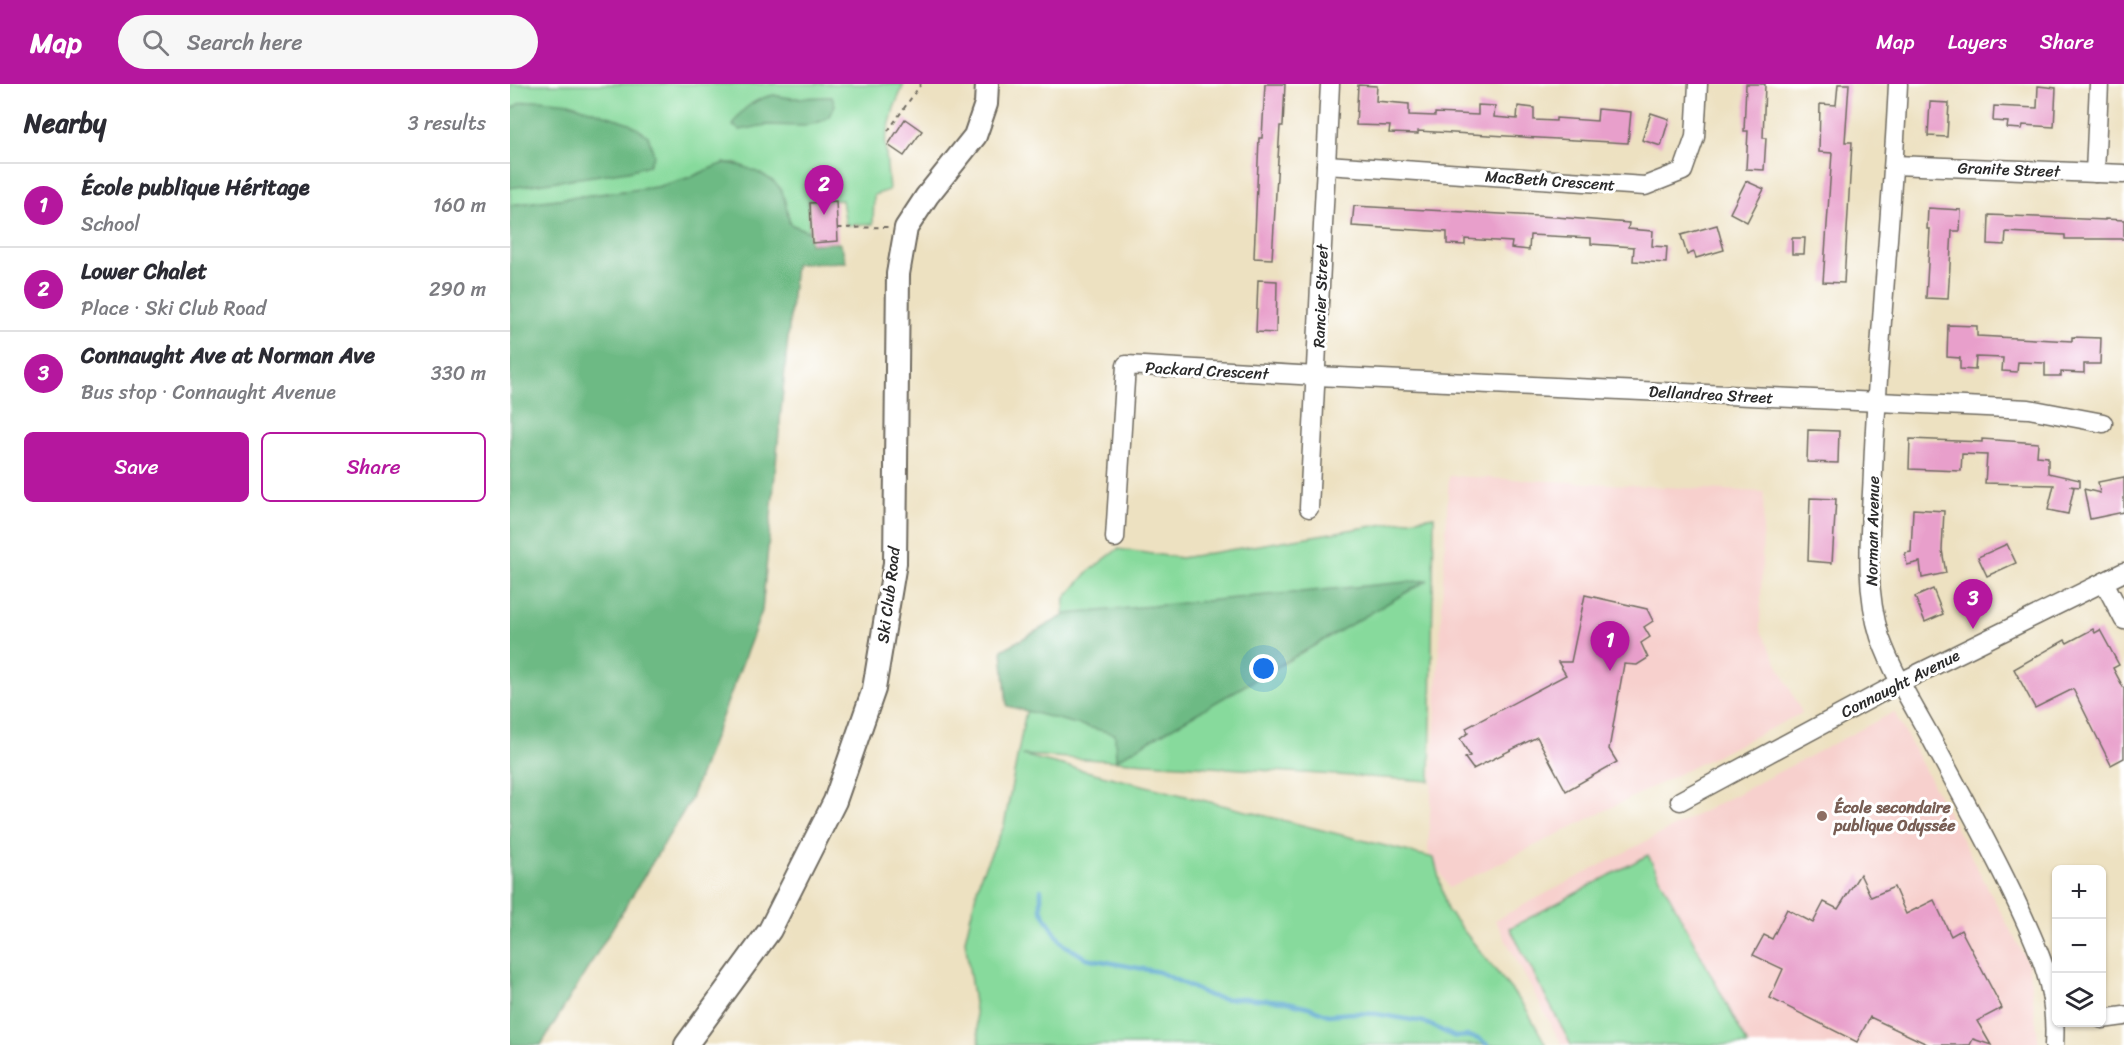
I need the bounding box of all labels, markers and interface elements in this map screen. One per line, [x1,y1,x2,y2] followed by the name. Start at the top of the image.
[118,15,538,69] search box
[30,18,82,67] text: Map
[187,23,303,62] text: Search here
[1876,23,1915,61] text: Map
[1948,23,2007,61] text: Layers
[2040,23,2094,61] text: Share
[139,26,172,59] icon: search
[24,100,106,146] text: Nearby
[408,106,486,141] text: 3 results
[1957,153,2061,186] street label: Granite Street
[1484,161,1616,200] street label: MacBeth Crescent
[804,166,844,215] pin: 2
[81,168,310,207] text: École publique Héritage
[39,188,48,223] text: 1
[433,188,486,223] text: 160 m
[81,207,140,242] text: School
[1304,243,1337,348] street label: Rancier Street
[81,252,207,291] text: Lower Chalet
[38,272,49,307] text: 2
[429,272,486,307] text: 290 m
[81,291,266,326] text: Place · Ski Club Road
[81,336,375,375] text: Connaught Ave at Norman Ave
[1145,353,1270,388] street label: Packard Crescent
[38,356,49,391] text: 3
[431,356,486,391] text: 330 m
[81,375,336,410] text: Bus stop · Connaught Avenue
[1648,377,1774,412] street label: Dellandrea Street
[24,432,249,502] button: Save
[261,432,486,502] button: Share
[1857,476,1888,586] street label: Norman Avenue
[868,544,909,645] street label: Ski Club Road
[1954,580,1992,629] pin: 3
[1590,622,1630,671] pin: 1
[1835,641,1965,726] street label: Connaught Avenue
[1249,654,1278,683] your location
[1833,793,1956,840] place label: École secondaire publique Odyssée
[1815,809,1829,823] marker: École secondaire publique Odyssée
[2052,865,2106,1027] map controls
[2052,865,2106,919] button: +
[2052,919,2106,973] button: −
[2052,973,2106,1027] button: layers

